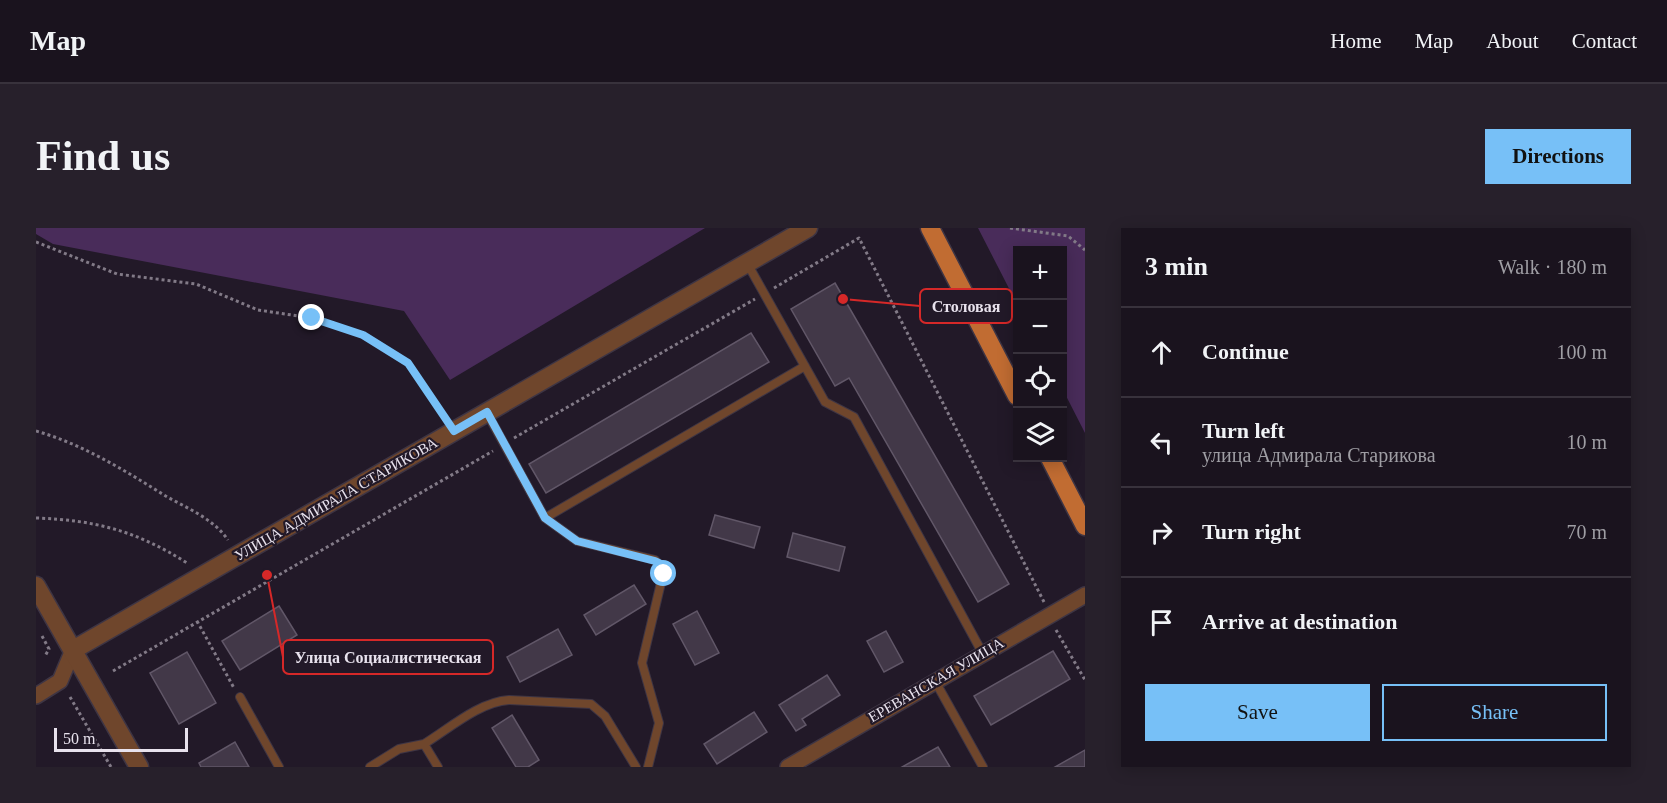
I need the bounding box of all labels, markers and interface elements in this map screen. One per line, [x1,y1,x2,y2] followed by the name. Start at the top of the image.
[30,25,86,56] text: Map
[1330,29,1382,53] text: Home
[1415,29,1453,53] text: Map
[1486,29,1539,53] text: About
[1572,29,1637,53] text: Contact
[1485,129,1631,184] button: Directions
[36,133,170,179] text: Find us
[1013,246,1067,462] map controls
[1013,246,1067,300] button: +
[1145,252,1208,281] text: 3 min
[1498,256,1607,278] text: Walk · 180 m
[920,289,1012,323] callout: Столовая
[932,298,1001,315] text: Столовая
[1013,300,1067,354] button: −
[298,304,324,330] route end
[1145,336,1178,369] icon: ahead
[1202,339,1289,364] text: Continue
[1556,341,1607,363] text: 100 m
[1013,354,1067,408] button: locate
[1013,408,1067,462] button: layers
[1202,418,1285,443] text: Turn left
[1145,426,1178,459] icon: left
[1566,431,1607,453] text: 10 m
[232,434,440,564] street label: УЛИЦА АДМИРАЛА СТАРИКОВА
[1202,444,1436,466] text: улица Адмирала Старикова
[1145,516,1178,549] icon: right
[1202,519,1301,544] text: Turn right
[1566,521,1607,543] text: 70 m
[650,560,676,586] route start
[1145,606,1178,639] icon: arrive
[1202,609,1398,634] text: Arrive at destination
[865,635,1007,725] street label: ЕРЕВАНСКАЯ УЛИЦА
[283,640,493,674] callout: Улица Социалистическая
[295,649,482,666] text: Улица Социалистическая
[1145,684,1370,741] button: Save
[1382,684,1607,741] button: Share
[54,725,188,752] scale bar
[63,730,95,747] text: 50 m

